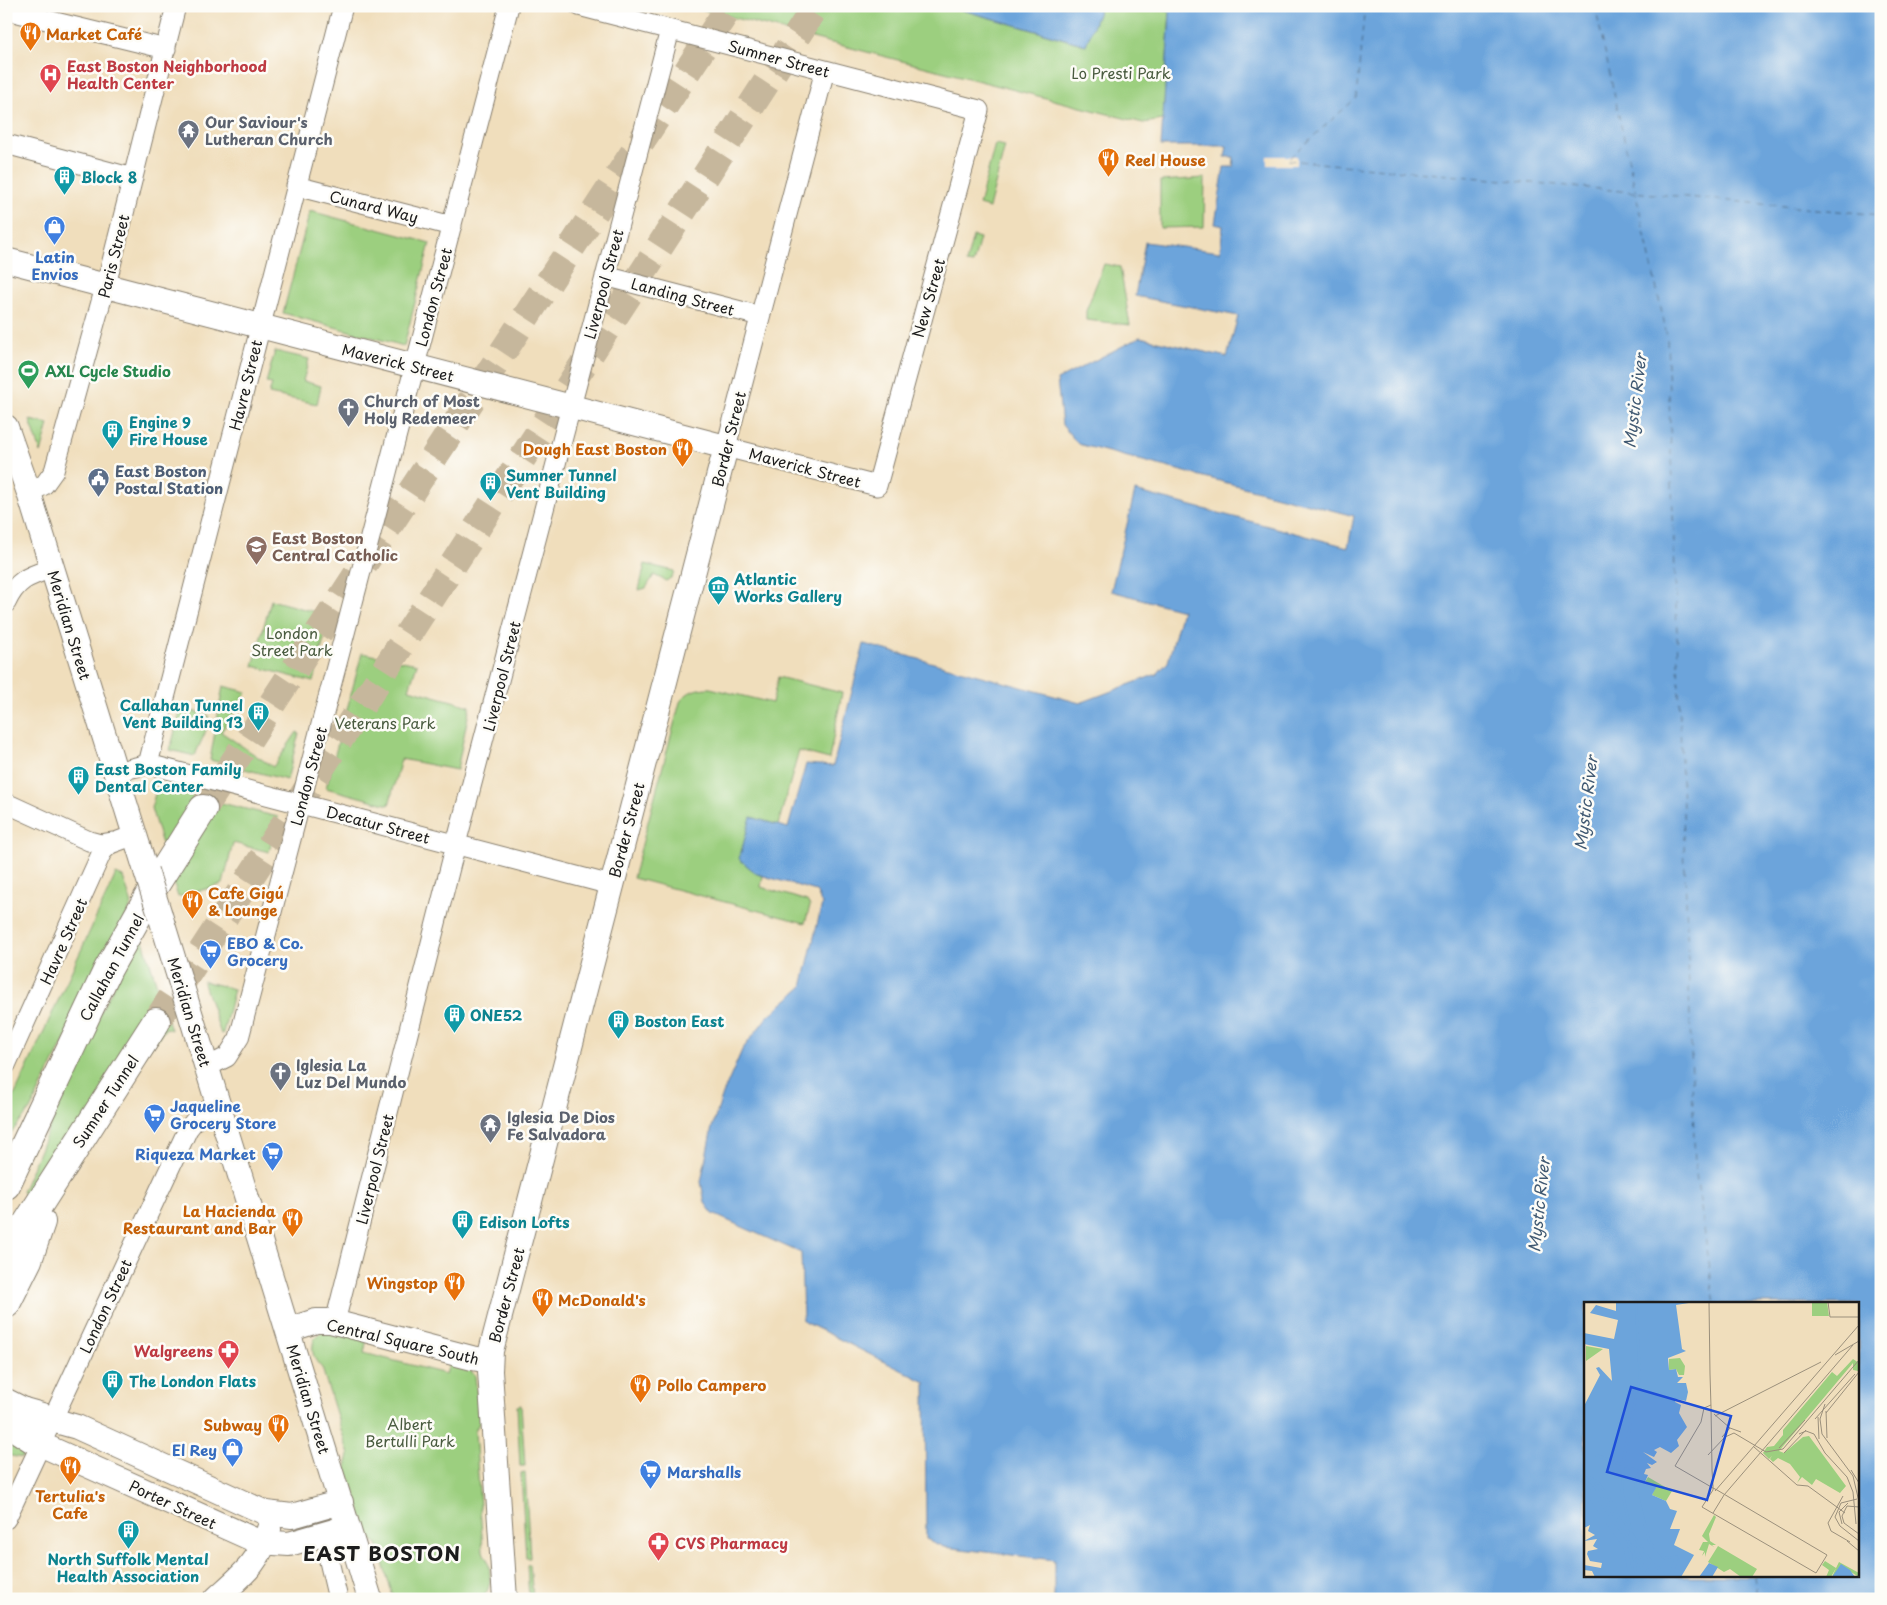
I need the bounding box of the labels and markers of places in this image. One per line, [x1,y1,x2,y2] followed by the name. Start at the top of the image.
[18,21,42,52] restaurant icon: Market Café
[46,22,142,45] place label: Market Café
[67,54,267,94] place label: East Boston Neighborhood Health Center
[39,62,63,93] hospital icon: East Boston Neighborhood Health Center
[205,110,333,150] place label: Our Saviour's Lutheran Church
[177,118,201,149] temple icon: Our Saviour's Lutheran Church
[1097,147,1121,178] restaurant icon: Reel House
[1125,148,1206,171] place label: Reel House
[53,164,77,195] building icon: Block 8
[81,165,137,188] place label: Block 8
[43,215,67,246] shop icon: Latin Envios
[31,245,79,285] place label: Latin Envios
[17,358,41,389] sports icon: AXL Cycle Studio
[45,359,171,382] place label: AXL Cycle Studio
[364,389,480,429] place label: Church of Most Holy Redemeer
[336,397,360,428] church icon: Church of Most Holy Redemeer
[129,410,208,450] place label: Engine 9 Fire House
[101,418,125,449] building icon: Engine 9 Fire House
[671,436,695,467] restaurant icon: Dough East Boston
[523,437,667,460] place label: Dough East Boston
[115,459,223,499] place label: East Boston Postal Station
[506,463,617,503] place label: Sumner Tunnel Vent Building
[87,467,111,498] public building icon: East Boston Postal Station
[478,471,502,502] building icon: Sumner Tunnel Vent Building
[272,526,398,566] place label: East Boston Central Catholic
[244,534,268,565] school or university icon: East Boston Central Catholic
[733,567,842,607] place label: Atlantic Works Gallery
[706,575,730,606] museum icon: Atlantic Works Gallery
[120,693,243,733] place label: Callahan Tunnel Vent Building 13
[247,701,271,732] building icon: Callahan Tunnel Vent Building 13
[95,757,242,797] place label: East Boston Family Dental Center
[67,765,91,796] building icon: East Boston Family Dental Center
[208,881,284,921] place label: Cafe Gigú & Lounge
[180,889,204,920] restaurant icon: Cafe Gigú & Lounge
[227,931,304,971] place label: EBO & Co. Grocery
[199,939,223,970] supermarket icon: EBO & Co. Grocery
[442,1002,466,1033] building icon: ONE52
[470,1003,523,1026] place label: ONE52
[606,1008,630,1039] building icon: Boston East
[634,1009,724,1032] place label: Boston East
[296,1053,407,1093] place label: Iglesia La Luz Del Mundo
[268,1061,292,1092] church icon: Iglesia La Luz Del Mundo
[170,1094,276,1134] place label: Jaqueline Grocery Store
[142,1102,166,1133] supermarket icon: Jaqueline Grocery Store
[507,1105,615,1145] place label: Iglesia De Dios Fe Salvadora
[479,1113,503,1144] temple icon: Iglesia De Dios Fe Salvadora
[260,1141,284,1172] supermarket icon: Riqueza Market
[135,1142,256,1165] place label: Riqueza Market
[123,1199,277,1239] place label: La Hacienda Restaurant and Bar
[280,1207,304,1238] restaurant icon: La Hacienda Restaurant and Bar
[451,1209,475,1240] building icon: Edison Lofts
[479,1210,569,1233] place label: Edison Lofts
[442,1270,466,1301] restaurant icon: Wingstop
[367,1271,438,1294] place label: Wingstop
[530,1287,554,1318] restaurant icon: McDonald's
[558,1288,646,1311] place label: McDonald's
[217,1338,241,1369] pharmacy icon: Walgreens
[134,1339,213,1362] place label: Walgreens
[101,1368,125,1399] building icon: The London Flats
[129,1369,256,1392] place label: The London Flats
[629,1372,653,1403] restaurant icon: Pollo Campero
[657,1373,767,1396] place label: Pollo Campero
[266,1412,290,1443] restaurant icon: Subway
[203,1413,262,1436] place label: Subway
[221,1437,245,1468] shop icon: El Rey
[172,1438,217,1461] place label: El Rey
[58,1455,82,1486] restaurant icon: Tertulia's Cafe
[639,1459,663,1490] supermarket icon: Marshalls
[667,1460,741,1483] place label: Marshalls
[35,1484,105,1524] place label: Tertulia's Cafe
[116,1518,140,1549] building icon: North Suffolk Mental Health Association
[647,1530,671,1561] pharmacy icon: CVS Pharmacy
[675,1531,788,1554] place label: CVS Pharmacy
[47,1547,209,1587] place label: North Suffolk Mental Health Association

